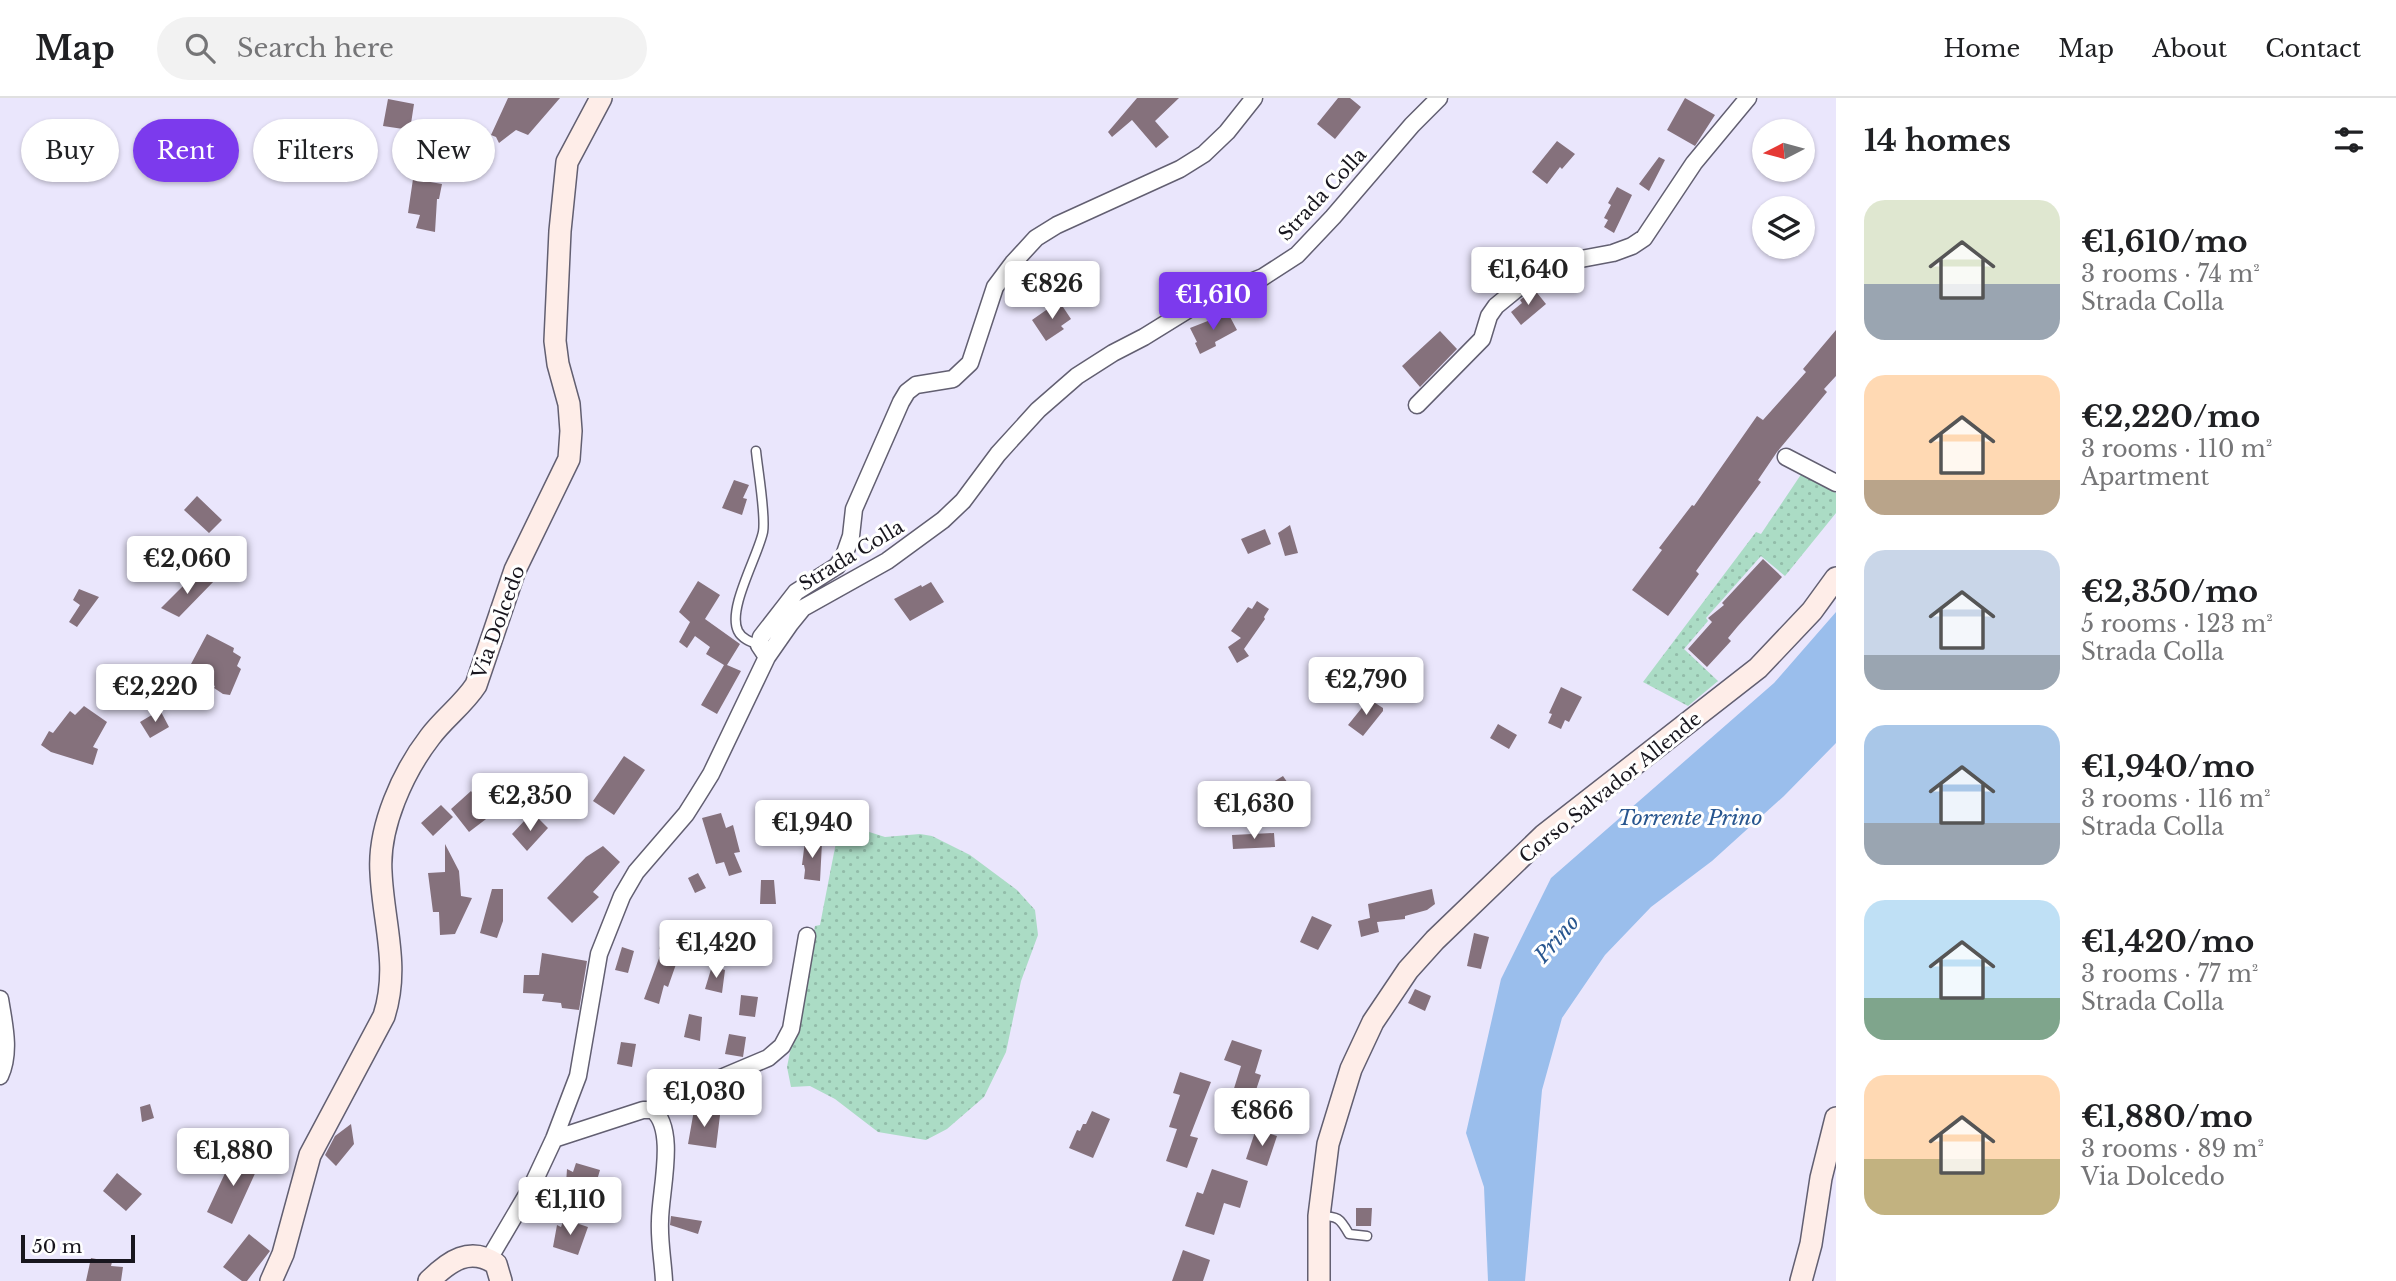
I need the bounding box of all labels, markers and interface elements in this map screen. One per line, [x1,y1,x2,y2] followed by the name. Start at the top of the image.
[157,17,647,80] search box
[35,28,115,69] text: Map
[181,29,219,67] icon: search
[237,32,394,64] text: Search here
[1944,34,2020,63] text: Home
[2058,34,2114,63] text: Map
[2152,34,2227,63] text: About
[2265,34,2361,63] text: Contact
[21,119,119,182] chip: Buy
[133,119,239,182] chip: Rent
[253,119,378,182] chip: Filters
[392,119,495,182] chip: New
[1752,119,1815,182] north arrow
[1752,119,1815,259] map controls
[2330,121,2368,159] icon: filters
[1864,122,2011,159] text: 14 homes
[1274,143,1371,245] street label: Strada Colla
[1752,196,1815,259] button: layers
[2081,223,2248,260] text: €1,610/mo
[1920,228,2004,312] icon: home
[1471,248,1585,307] pin: €1,640
[1487,256,1569,284] text: €1,640
[2081,260,2260,288] text: 3 rooms · 74 m²
[1011,262,1093,321] pin: €826
[1021,270,1083,298] text: €826
[1156,272,1270,332] pin: €1,610
[1175,281,1251,309] text: €1,610
[2081,288,2224,316] text: Strada Colla
[2081,398,2260,435] text: €2,220/mo
[1920,403,2004,487] icon: home
[2081,435,2272,463] text: 3 rooms · 110 m²
[2081,463,2209,491] text: Apartment
[795,515,908,596] street label: Strada Colla
[130,536,244,596] pin: €2,060
[143,545,231,573] text: €2,060
[467,562,530,683] street label: Via Dolcedo
[2081,573,2258,610] text: €2,350/mo
[1920,578,2004,662] icon: home
[2081,610,2273,638] text: 5 rooms · 123 m²
[2081,638,2224,666] text: Strada Colla
[1309,658,1423,717] pin: €2,790
[98,664,212,724] pin: €2,220
[1325,666,1407,694] text: €2,790
[112,673,198,701] text: €2,220
[1515,707,1706,868] street label: Corso Salvador Allende
[2081,748,2255,785] text: €1,940/mo
[1920,753,2004,837] icon: home
[473,774,587,833] pin: €2,350
[488,782,572,810] text: €2,350
[1197,782,1311,841] pin: €1,630
[2081,785,2271,813] text: 3 rooms · 116 m²
[1214,790,1294,818] text: €1,630
[755,800,869,860] pin: €1,940
[1617,805,1763,831] water label: Torrente Prino
[771,809,853,837] text: €1,940
[2081,813,2224,841] text: Strada Colla
[1528,910,1585,969] water label: Prino
[659,920,773,980] pin: €1,420
[2081,923,2254,960] text: €1,420/mo
[1920,928,2004,1012] icon: home
[675,929,757,957] text: €1,420
[2081,960,2258,988] text: 3 rooms · 77 m²
[2081,988,2224,1016] text: Strada Colla
[647,1070,761,1129] pin: €1,030
[663,1078,745,1106] text: €1,030
[1221,1088,1303,1148] pin: €866
[1230,1097,1294,1125] text: €866
[2081,1098,2253,1135] text: €1,880/mo
[1920,1103,2004,1187] icon: home
[176,1128,290,1188] pin: €1,880
[2081,1135,2264,1163] text: 3 rooms · 89 m²
[193,1137,273,1165] text: €1,880
[2081,1163,2225,1191] text: Via Dolcedo
[513,1178,627,1237] pin: €1,110
[534,1186,606,1214] text: €1,110
[21,1232,135,1264] scale bar
[32,1235,82,1258] text: 50 m

